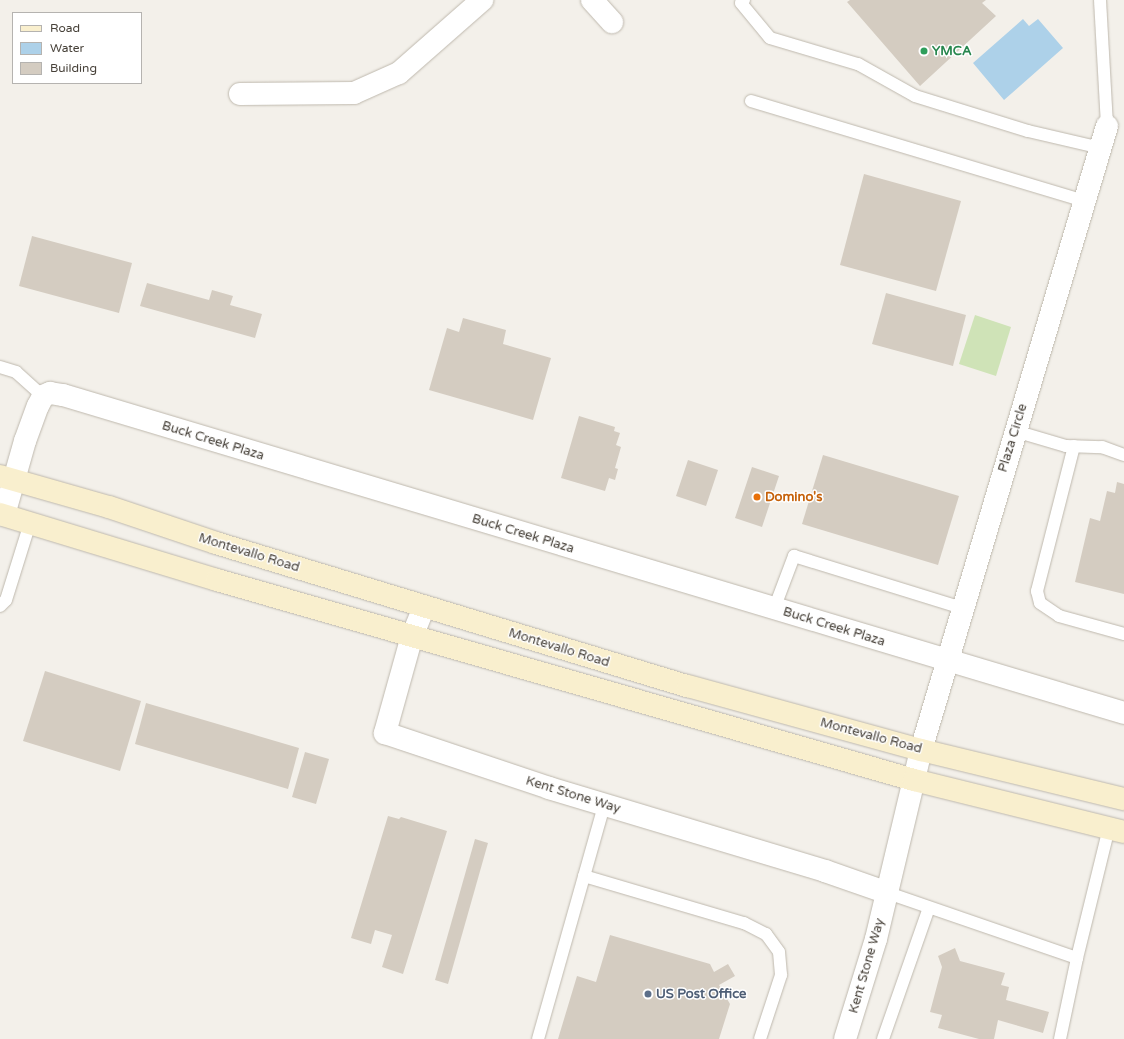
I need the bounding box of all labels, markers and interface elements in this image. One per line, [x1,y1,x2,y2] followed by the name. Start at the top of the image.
[12,12,142,84] legend
[50,21,80,35] text: Road
[50,41,84,55] text: Water
[932,43,972,59] place label: YMCA
[919,46,929,56] marker: YMCA
[50,61,97,75] text: Building
[995,402,1031,474] street label: Plaza Circle
[160,418,266,464] street label: Buck Creek Plaza
[765,489,822,505] place label: Domino's
[752,492,762,502] marker: Domino's
[470,511,576,557] street label: Buck Creek Plaza
[197,530,301,576] street label: Montevallo Road
[781,604,887,650] street label: Buck Creek Plaza
[507,625,611,671] street label: Montevallo Road
[818,715,924,757] street label: Montevallo Road
[524,773,622,817] street label: Kent Stone Way
[846,917,888,1015] street label: Kent Stone Way
[656,986,746,1002] place label: US Post Office
[643,989,653,999] marker: US Post Office

